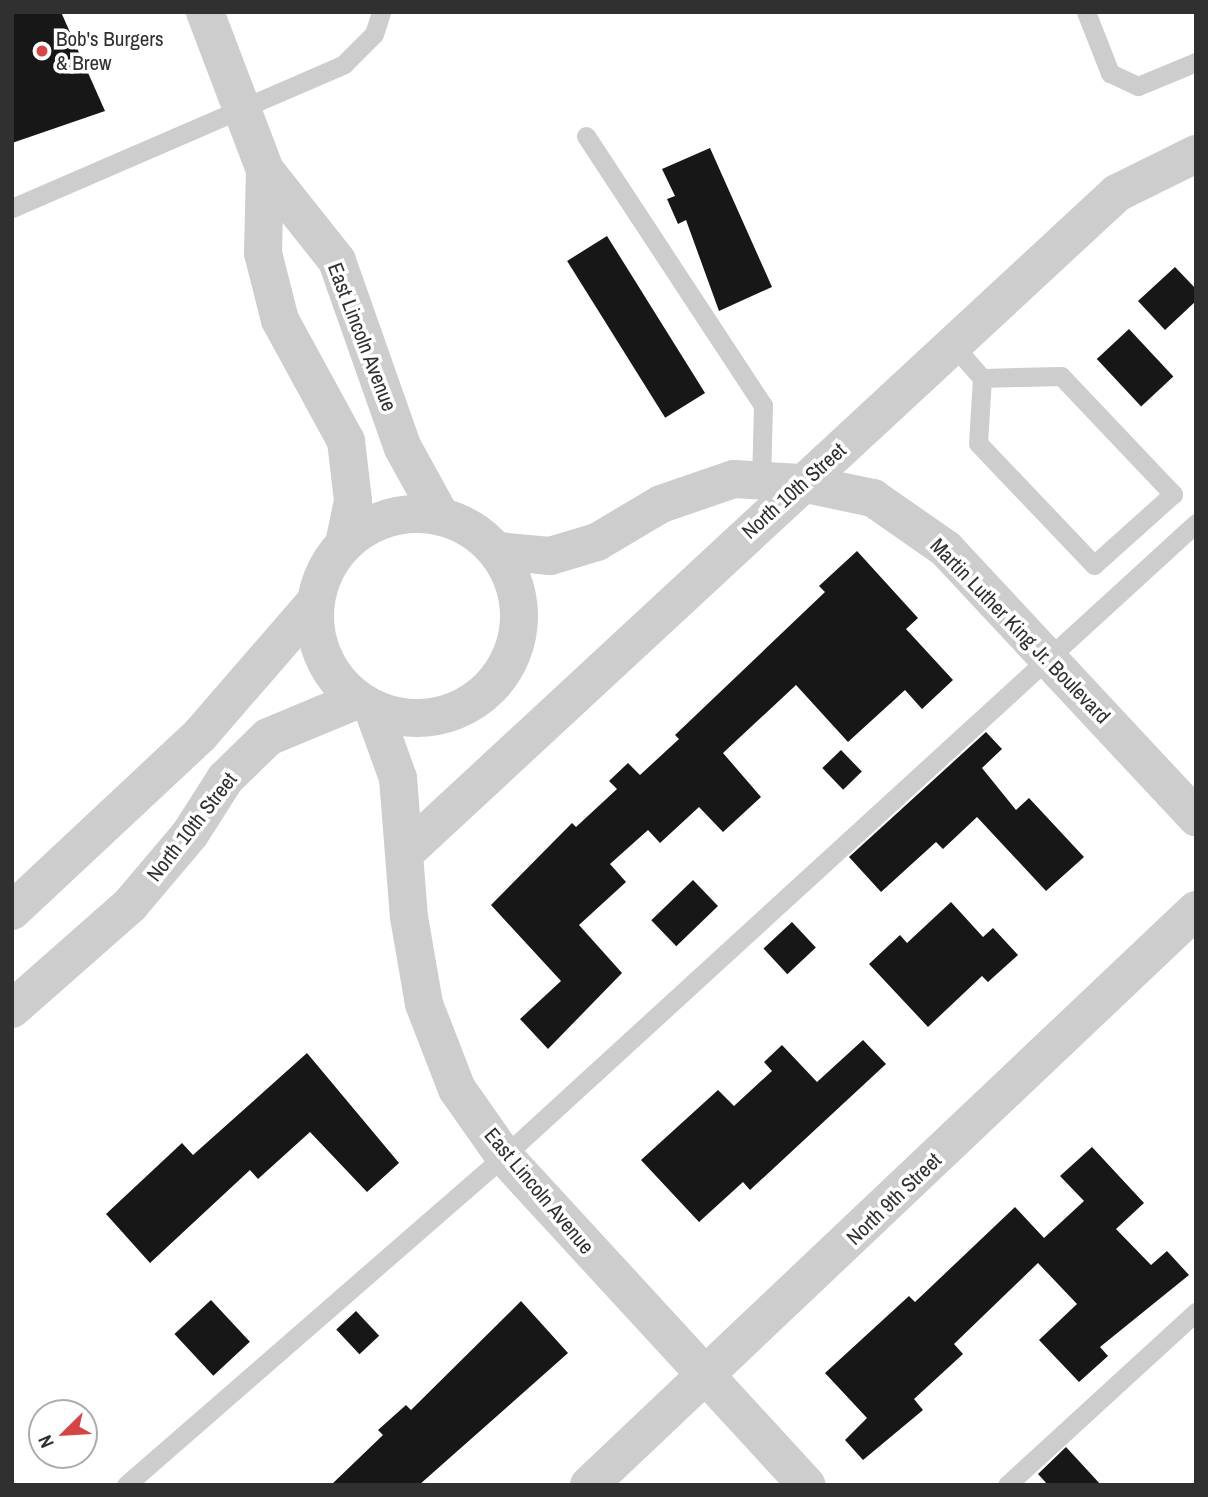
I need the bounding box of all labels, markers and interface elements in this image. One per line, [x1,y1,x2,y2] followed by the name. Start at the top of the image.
[56,26,164,76] place label: Bob's Burgers & Brew
[34,43,50,59] marker: Bob's Burgers & Brew
[322,259,402,415] street label: East Lincoln Avenue
[737,438,851,544] street label: North 10th Street
[925,533,1115,729] street label: Martin Luther King Jr. Boulevard
[142,768,242,886] street label: North 10th Street
[479,1123,599,1259] street label: East Lincoln Avenue
[842,1148,946,1250] street label: North 9th Street
[28,1399,98,1469] north arrow
[31,1431,60,1452] text: N

